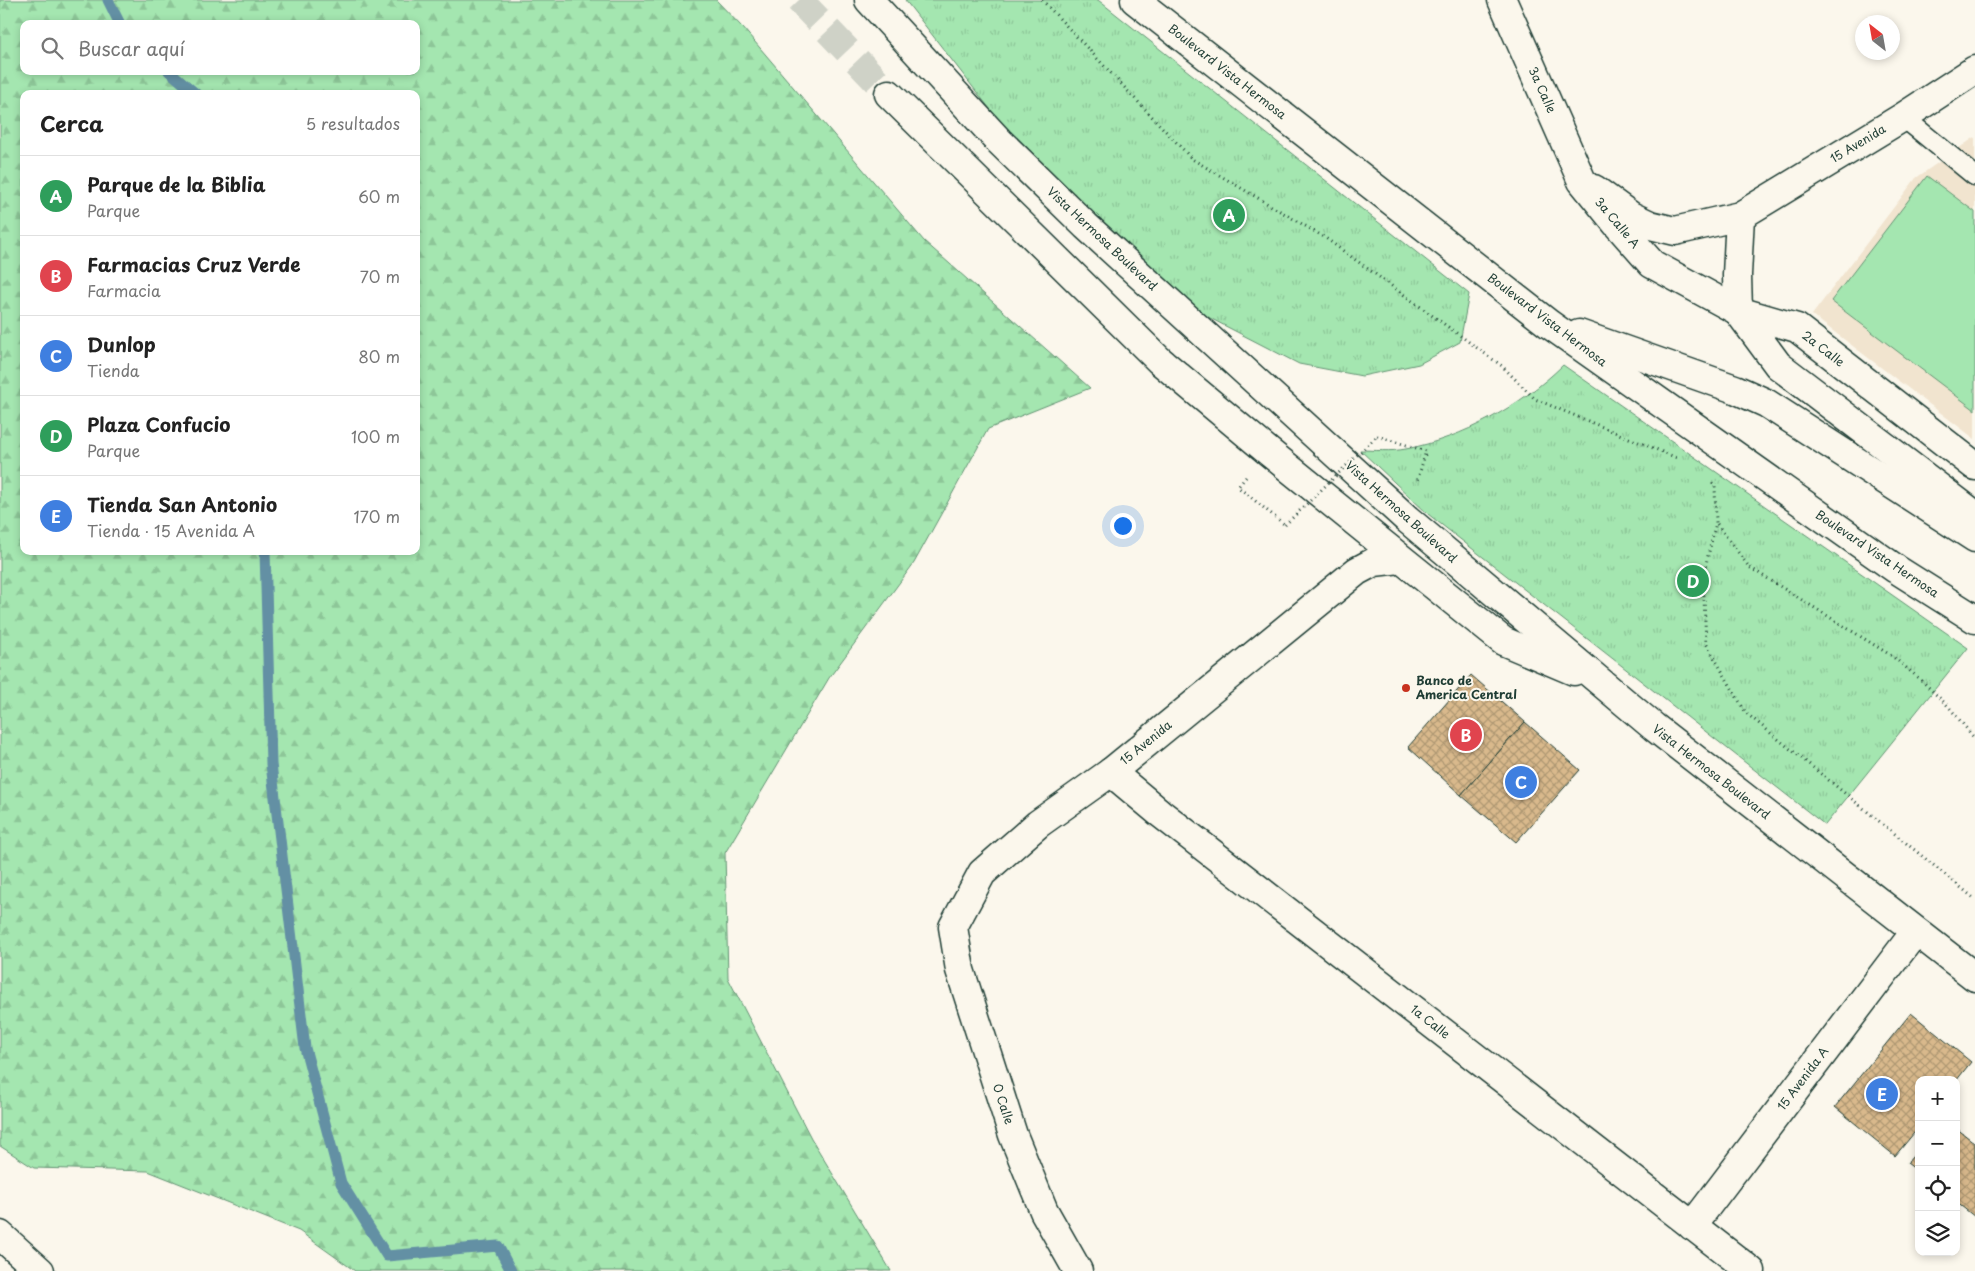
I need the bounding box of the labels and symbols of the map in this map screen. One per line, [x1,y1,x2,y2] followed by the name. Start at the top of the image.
[1855,15,1900,60] north arrow
[1165,19,1291,123] street label: Boulevard Vista Hermosa
[1525,63,1561,116] street label: 3a Calle
[1826,119,1889,167] street label: 15 Avenida
[1044,182,1162,295] street label: Vista Hermosa Boulevard
[1591,193,1645,252] street label: 3a Calle A
[1213,196,1245,234] pin: A
[1484,268,1612,370] street label: Boulevard Vista Hermosa
[1799,326,1849,371] street label: 2a Calle
[1342,456,1462,567] street label: Vista Hermosa Boulevard
[1812,505,1943,602] street label: Boulevard Vista Hermosa
[1110,513,1136,539] your location
[1677,562,1709,600] pin: D
[1415,671,1517,703] place label: Banco de America Central
[1400,682,1412,694] marker: Banco de America Central
[1116,715,1176,769] street label: 15 Avenida
[1450,716,1482,754] pin: B
[1649,719,1775,823] street label: Vista Hermosa Boulevard
[1505,763,1537,801] pin: C
[1407,1000,1455,1043] street label: 1a Calle
[1772,1043,1832,1114] street label: 15 Avenida A
[1866,1075,1898,1113] pin: E
[989,1081,1019,1127] street label: 0 Calle

